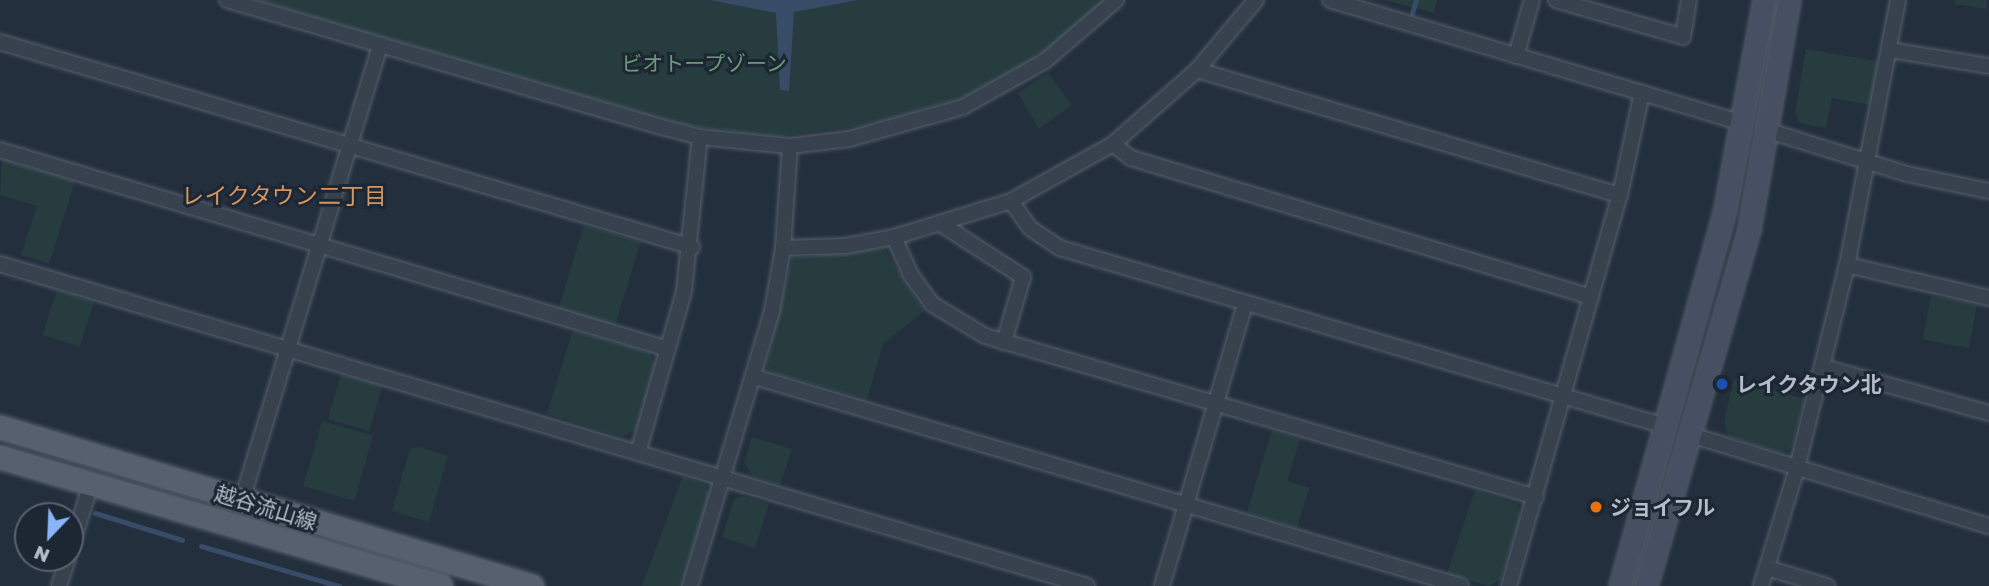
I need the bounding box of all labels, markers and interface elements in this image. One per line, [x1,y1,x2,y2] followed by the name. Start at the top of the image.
[620,50,788,76] park label: ビオトープゾーン
[181,181,387,209] district label: レイクタウン二丁目
[1736,371,1883,397] place label: レイクタウン北
[1714,376,1730,392] marker: レイクタウン北
[212,480,320,534] street label: 越谷流山線
[1610,494,1715,520] place label: ジョイフル
[1588,499,1604,515] marker: ジョイフル
[14,502,84,572] north arrow
[30,542,53,568] text: N

